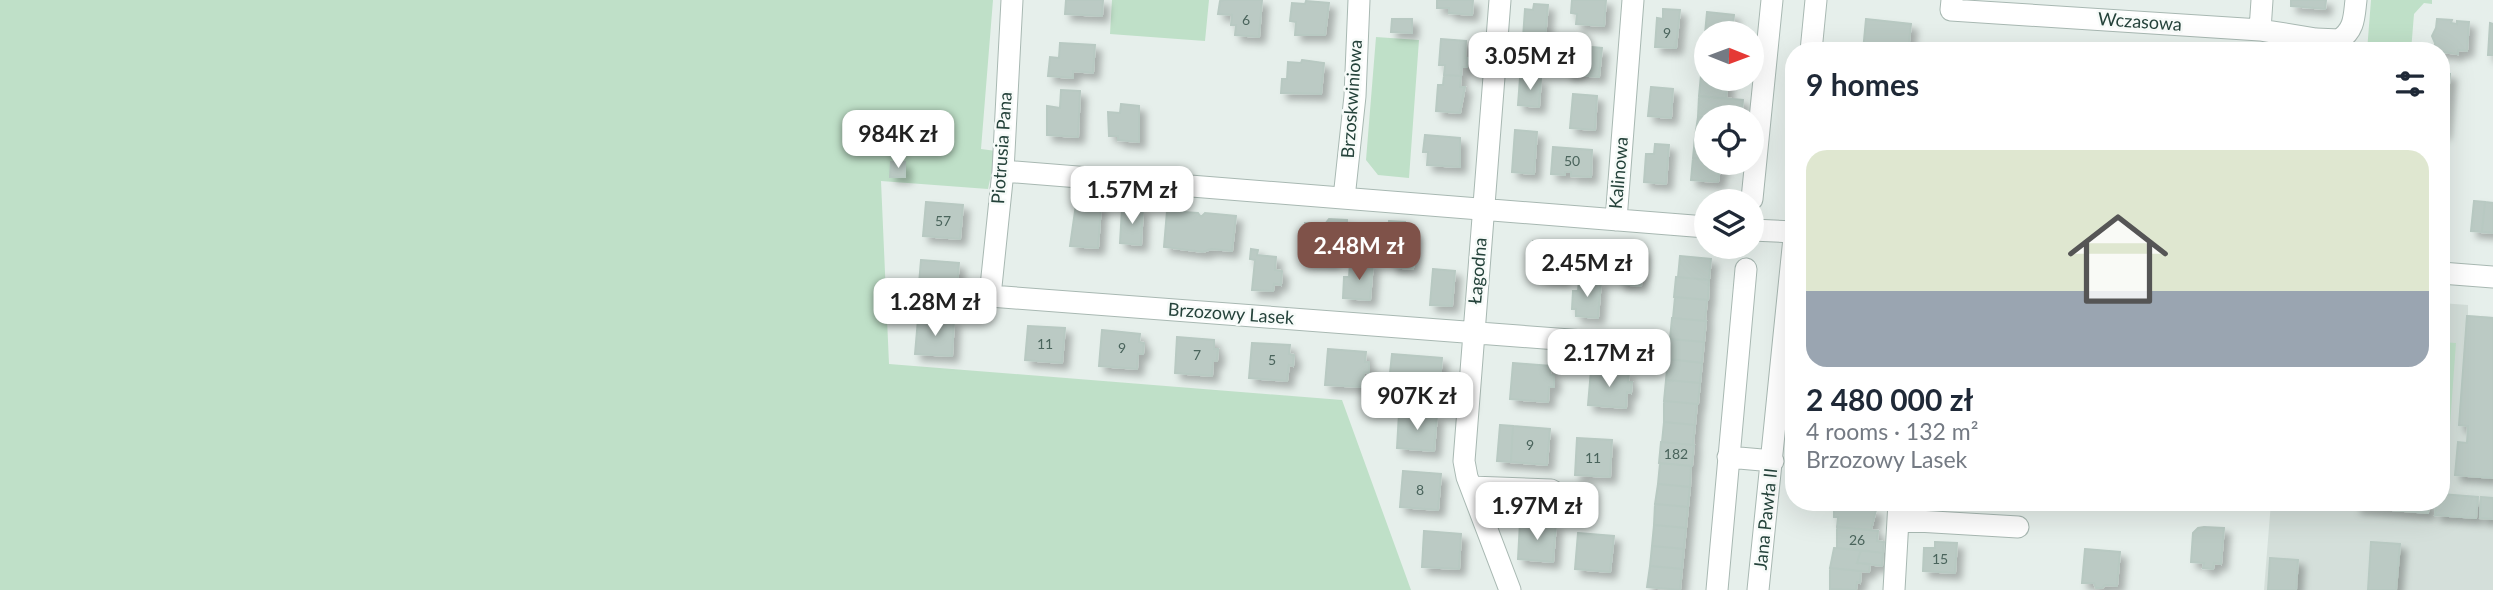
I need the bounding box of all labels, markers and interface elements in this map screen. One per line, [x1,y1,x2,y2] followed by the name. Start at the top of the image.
[2097,7,2183,35] street label: Wczasowa
[1242,11,1250,28] house number: 6
[1694,21,1764,91] north arrow
[1694,21,1764,259] map controls
[1663,24,1671,41] house number: 9
[1458,32,1602,92] pin: 3.05M zł
[1336,39,1366,159] street label: Brzoskwiniowa
[1485,41,1575,69] text: 3.05M zł
[2391,65,2429,103] icon: filters
[1806,66,1919,102] text: 9 homes
[986,91,1016,205] street label: Piotrusia Pana
[1694,105,1764,175] button: locate
[833,110,963,170] pin: 984K zł
[858,119,938,147] text: 984K zł
[1604,136,1632,210] street label: Kalinowa
[1564,152,1580,169] house number: 50
[1060,166,1204,226] pin: 1.57M zł
[1087,175,1177,203] text: 1.57M zł
[1694,189,1764,259] button: layers
[2055,196,2181,322] icon: home
[935,212,951,229] house number: 57
[1287,222,1431,282] pin: 2.48M zł
[1314,231,1404,259] text: 2.48M zł
[1463,237,1491,305] street label: Łagodna
[1515,240,1659,299] pin: 2.45M zł
[1542,248,1632,276] text: 2.45M zł
[863,278,1007,338] pin: 1.28M zł
[890,287,980,315] text: 1.28M zł
[1167,298,1296,328] street label: Brzozowy Lasek
[1537,330,1681,389] pin: 2.17M zł
[1037,335,1053,352] house number: 11
[1564,338,1654,366] text: 2.17M zł
[1118,339,1126,356] house number: 9
[1193,346,1201,363] house number: 7
[1268,351,1276,368] house number: 5
[1352,372,1482,432] pin: 907K zł
[1377,381,1457,409] text: 907K zł
[1806,381,1973,417] text: 2 480 000 zł
[1806,417,1978,445] text: 4 rooms · 132 m²
[1526,436,1534,453] house number: 9
[1664,445,1688,462] house number: 182
[1806,445,1967,473] text: Brzozowy Lasek
[1585,449,1601,466] house number: 11
[1749,467,1781,571] street label: Jana Pawła II
[1416,481,1424,498] house number: 8
[1465,482,1609,542] pin: 1.97M zł
[1492,491,1582,519] text: 1.97M zł
[1849,531,1865,548] house number: 26
[1932,550,1948,567] house number: 15

